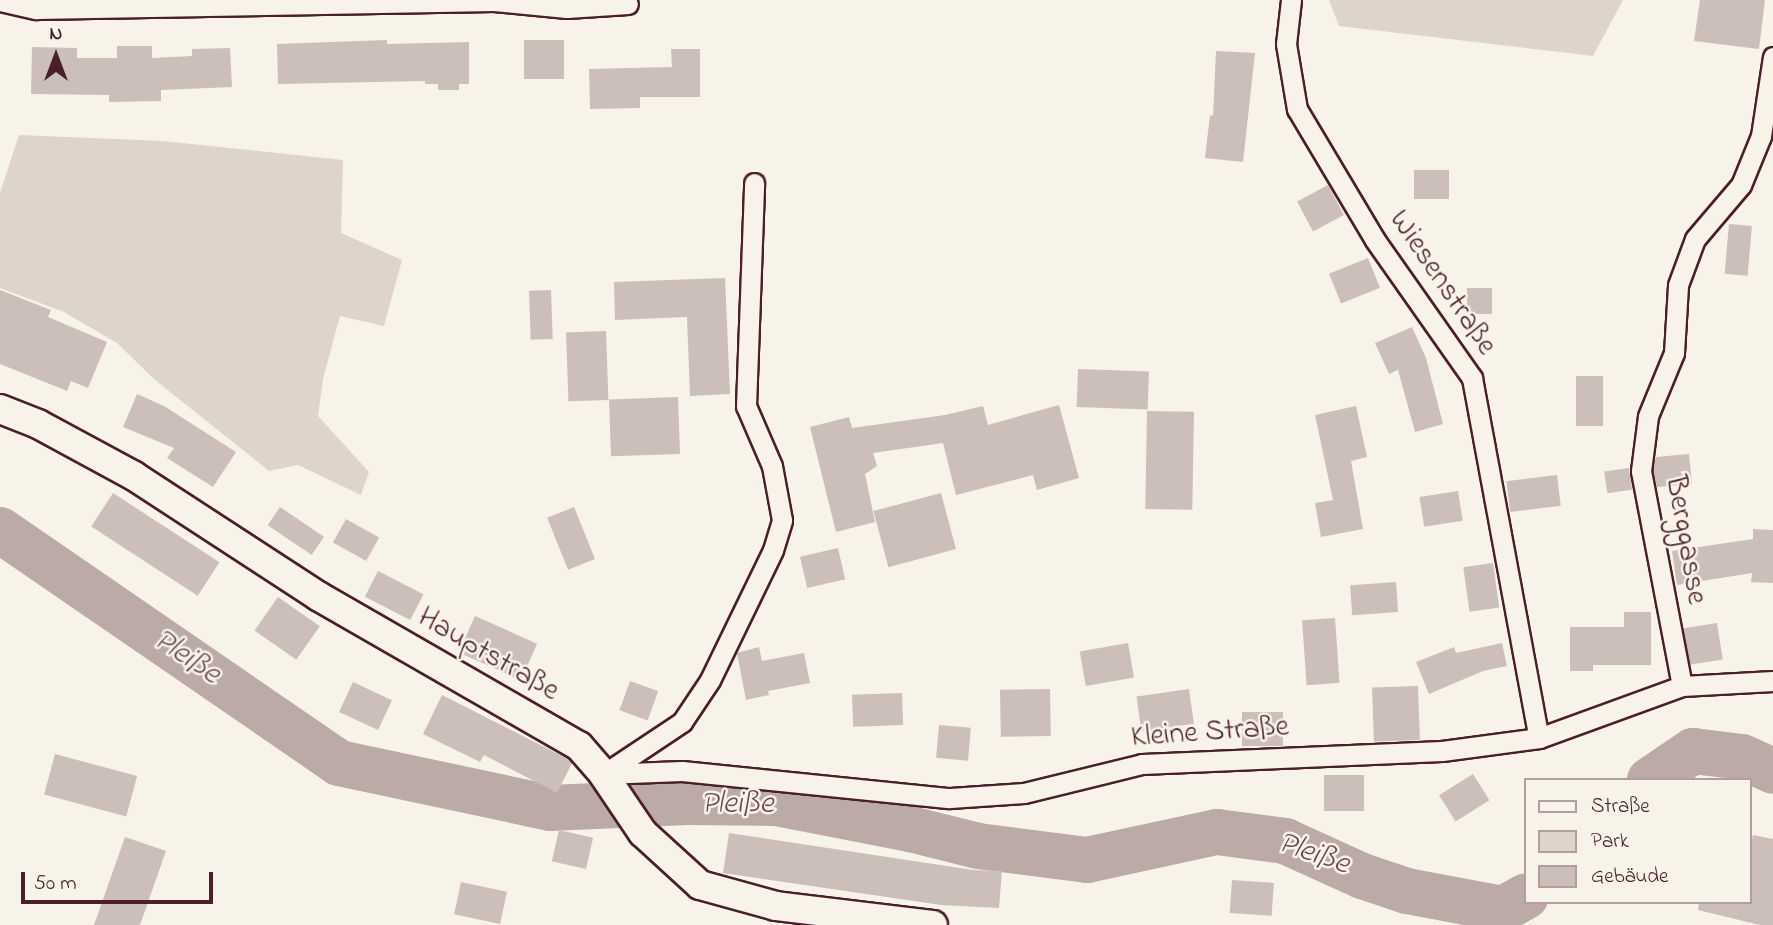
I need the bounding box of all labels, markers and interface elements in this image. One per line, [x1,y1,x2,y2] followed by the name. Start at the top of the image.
[21,21,91,91] north arrow
[50,21,62,48] text: N
[1380,204,1504,362] street label: Wiesenstraße
[1656,473,1714,607] street label: Berggasse
[411,600,565,710] street label: Hauptstraße
[145,622,227,694] water label: Pleiße
[1130,710,1290,756] street label: Kleine Straße
[1524,778,1752,904] legend
[700,786,774,824] water label: Pleiße
[1591,792,1650,822] text: Straße
[1272,825,1354,885] water label: Pleiße
[1591,827,1629,857] text: Park
[24,858,217,902] scale bar
[1591,862,1668,892] text: Gebäude
[34,869,77,899] text: 50 m

